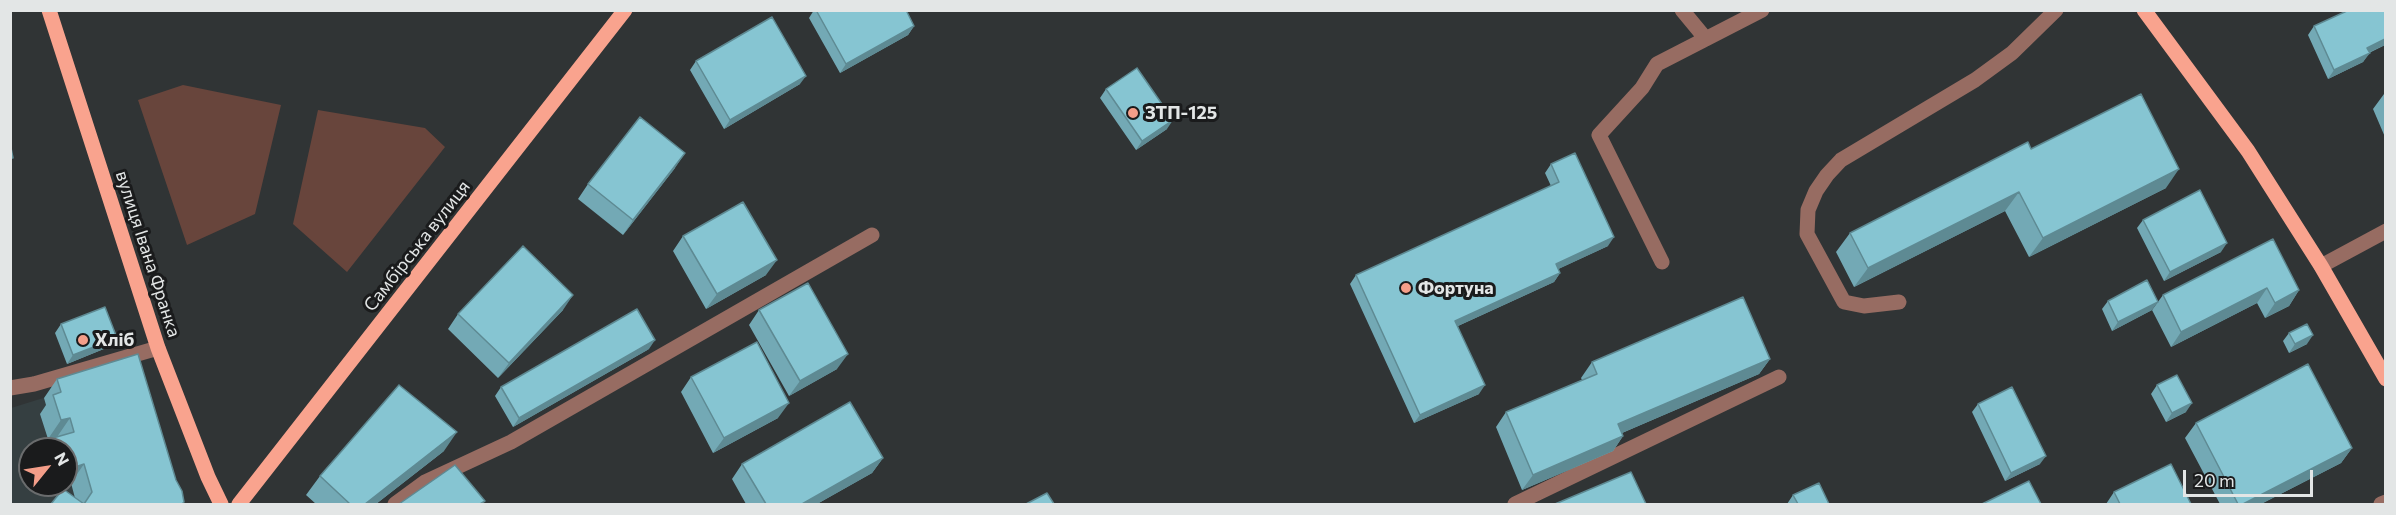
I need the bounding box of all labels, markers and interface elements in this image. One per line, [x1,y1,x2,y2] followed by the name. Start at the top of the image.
[1145,102,1217,124] place label: ЗТП-125
[1126,106,1140,120] marker: ЗТП-125
[111,168,185,340] street label: вулиця Івана Франка
[359,176,475,316] street label: Самбірська вулиця
[1418,277,1494,299] place label: Фортуна
[1399,281,1413,295] marker: Фортуна
[95,329,134,351] place label: Хліб
[76,333,90,347] marker: Хліб
[18,437,78,497] north arrow
[51,449,74,469] text: N
[2186,458,2316,496] scale bar
[2194,469,2235,491] text: 20 m

